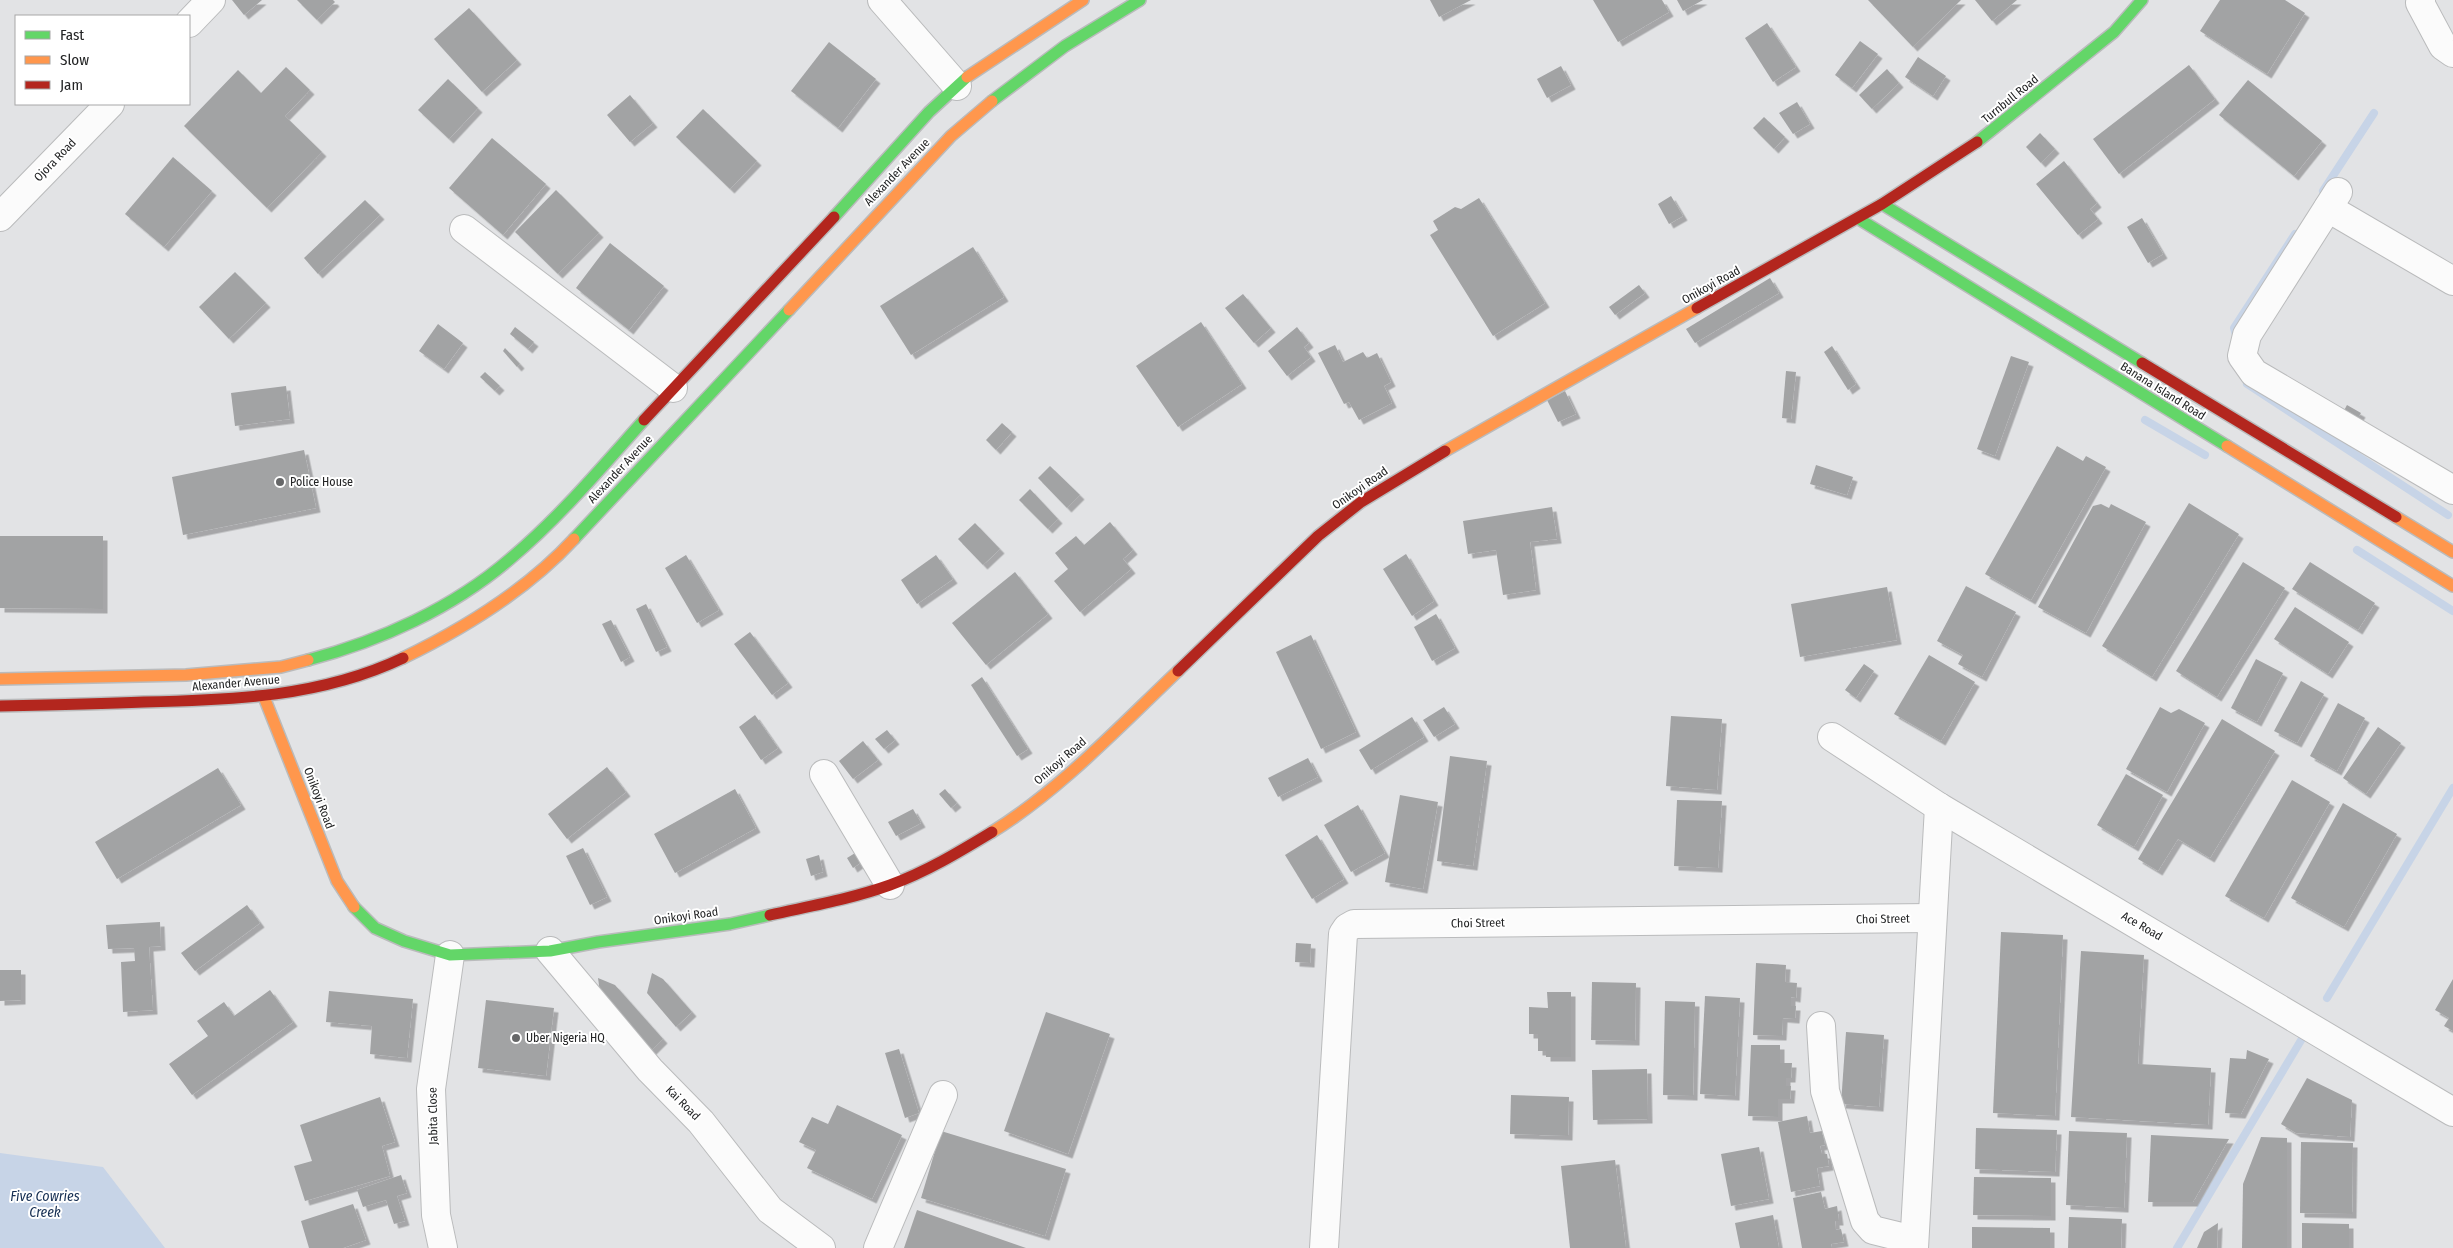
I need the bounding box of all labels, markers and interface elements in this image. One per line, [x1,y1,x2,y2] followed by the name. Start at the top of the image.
[15,15,190,105] legend
[60,26,84,44] text: Fast
[60,51,89,69] text: Slow
[1979,72,2041,126] street label: Turnbull Road
[60,76,83,94] text: Jam
[861,135,933,208] street label: Alexander Avenue
[31,136,79,184] street label: Ojora Road
[1679,263,1743,307] street label: Onikoyi Road
[2118,359,2208,423] street label: Banana Island Road
[585,432,655,506] street label: Alexander Avenue
[1329,464,1391,512] street label: Onikoyi Road
[290,475,353,489] place label: Police House
[274,476,286,488] marker: Police House
[192,672,280,694] street label: Alexander Avenue
[1031,734,1089,788] street label: Onikoyi Road
[301,765,337,831] street label: Onikoyi Road
[653,905,719,927] street label: Onikoyi Road
[2119,909,2165,943] street label: Ace Road
[1856,912,1910,926] street label: Choi Street
[1451,916,1505,930] street label: Choi Street
[526,1031,605,1045] place label: Uber Nigeria HQ
[510,1032,522,1044] marker: Uber Nigeria HQ
[663,1083,703,1123] street label: Kai Road
[425,1087,441,1145] street label: Jabita Close
[10,1188,80,1221] water label: Five Cowries Creek

